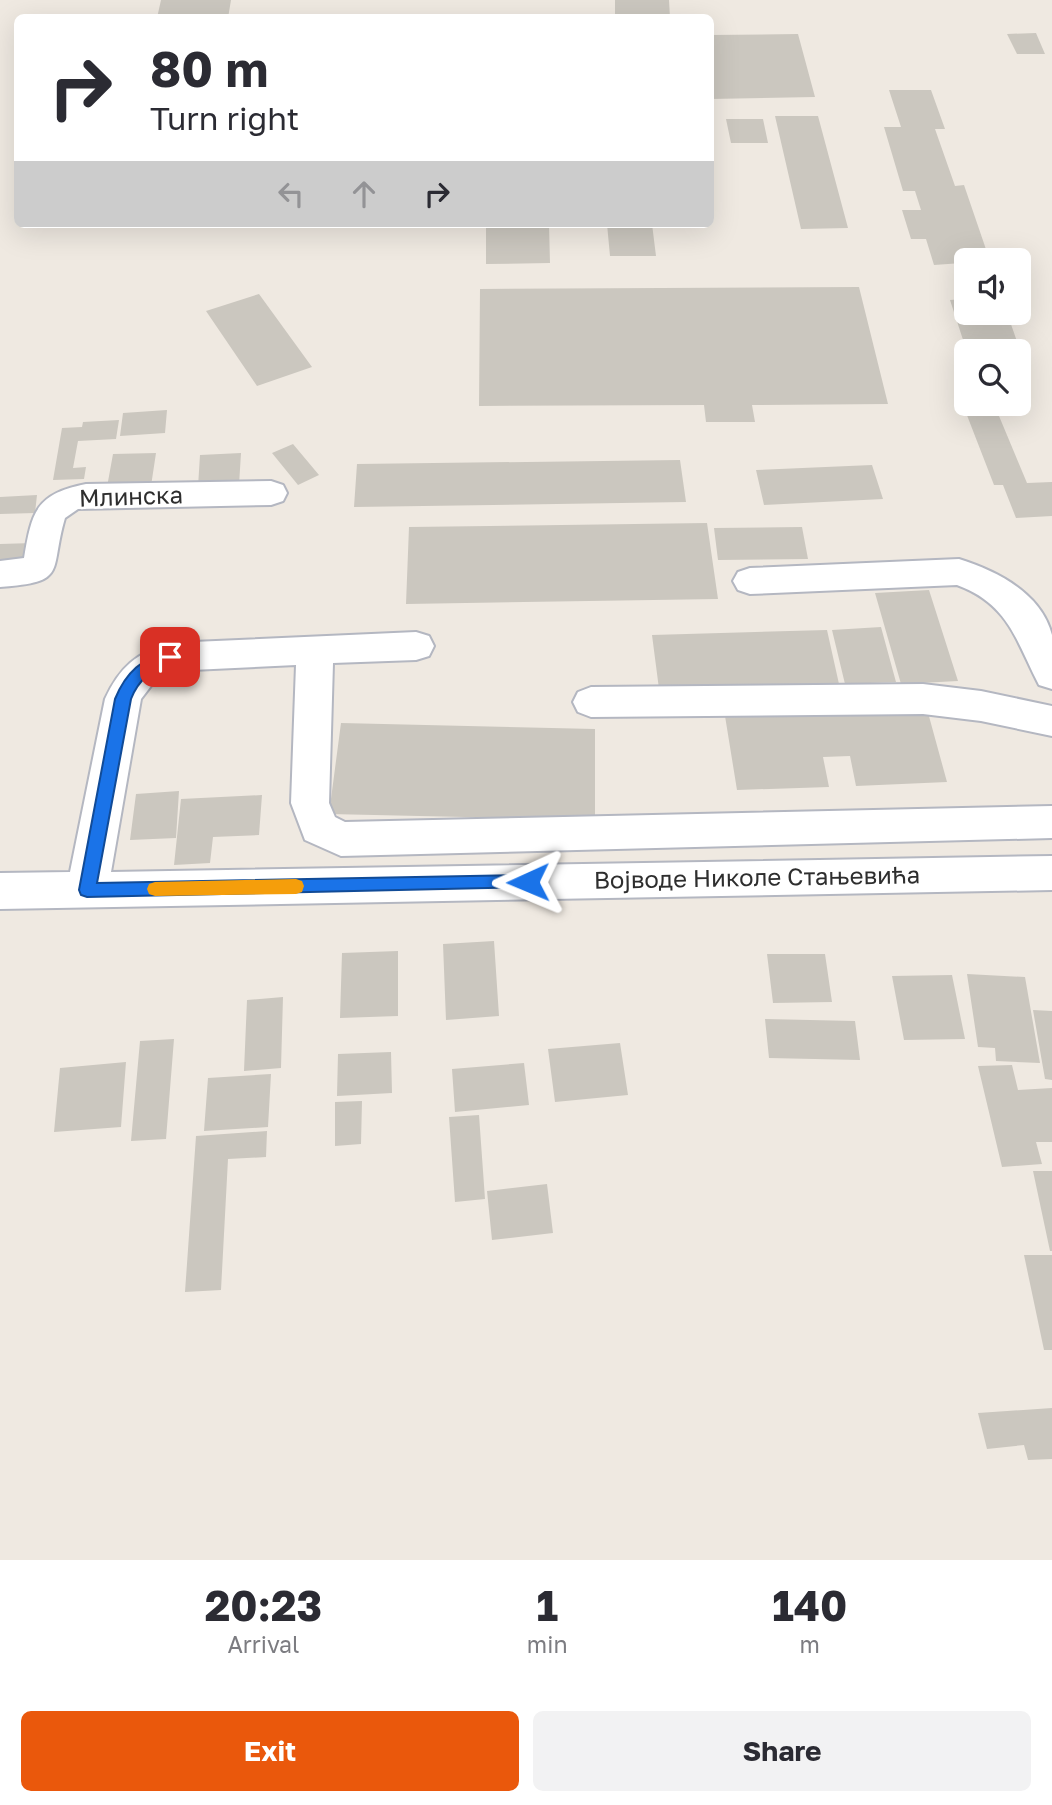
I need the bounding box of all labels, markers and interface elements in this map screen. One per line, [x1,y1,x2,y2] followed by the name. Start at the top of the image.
[150,39,268,98] text: 80 m
[35,42,126,133] icon: right
[150,99,299,137] text: Turn right
[272,175,310,213] icon: left
[345,175,383,213] icon: ahead
[418,175,456,213] icon: right
[954,248,1031,416] map controls
[954,248,1031,325] button: sound
[954,339,1031,416] button: search
[78,479,184,512] street label: Млинска
[140,627,200,687] pin
[151,638,189,676] icon: arrive
[491,845,565,919] position arrow
[594,859,920,894] street label: Војводе Николе Стањевића
[205,1580,322,1630] text: 20:23
[536,1580,558,1630] text: 1
[772,1580,847,1630] text: 140
[227,1630,299,1658] text: Arrival
[527,1630,568,1658] text: min
[800,1630,820,1658] text: m
[21,1711,519,1791] button: Exit
[533,1711,1031,1791] button: Share

